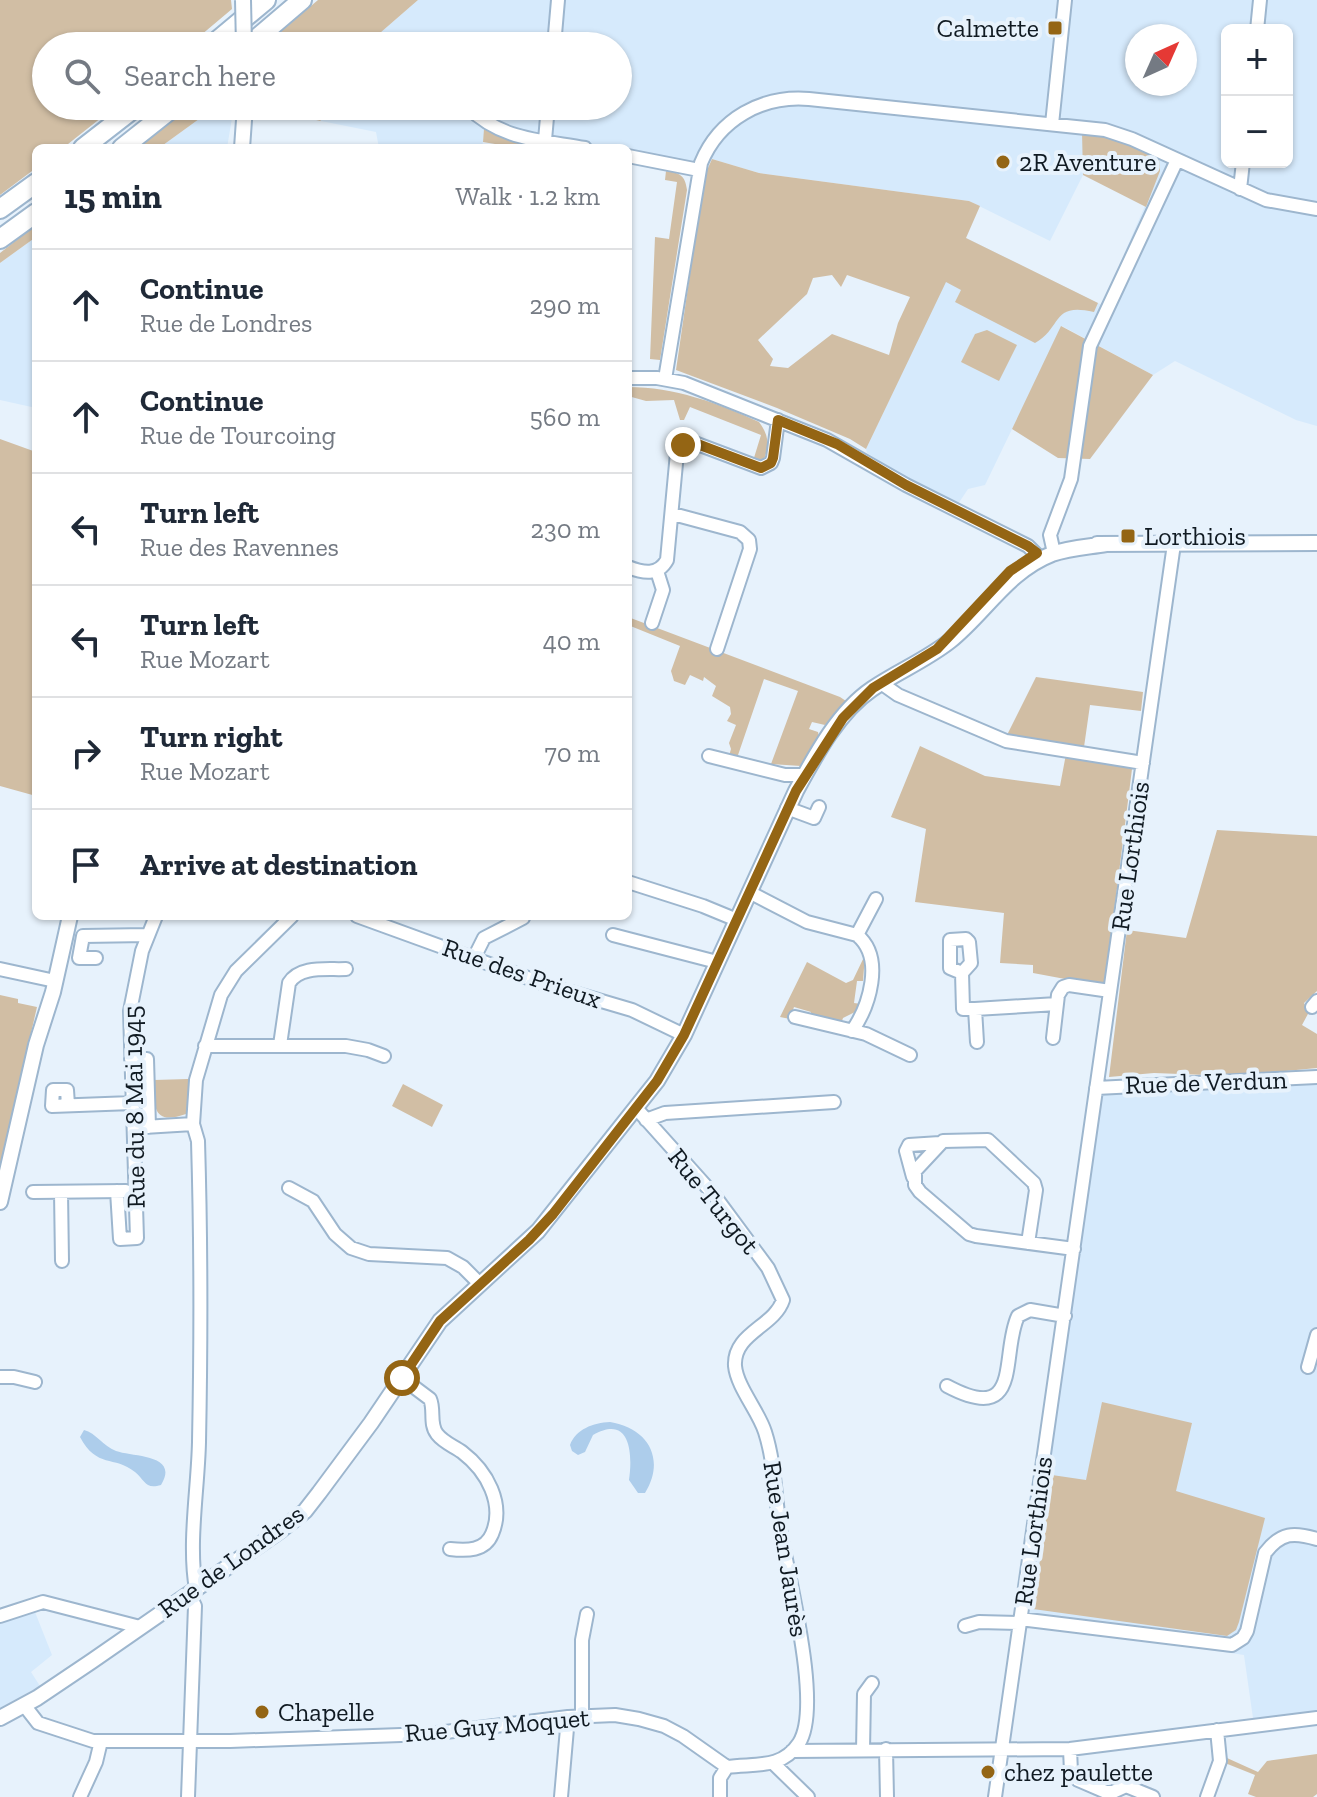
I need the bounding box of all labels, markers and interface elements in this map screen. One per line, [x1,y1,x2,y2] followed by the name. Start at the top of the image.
[937,12,1039,44] place label: Calmette
[1046,19,1064,37] marker: Calmette
[1125,24,1197,96] north arrow
[1221,24,1293,168] map controls
[1221,24,1293,96] button: +
[32,32,632,120] search box
[60,54,104,98] icon: search
[124,58,276,94] text: Search here
[1221,96,1293,168] button: −
[1019,146,1157,178] place label: 2R Aventure
[994,153,1012,171] marker: 2R Aventure
[64,176,162,217] text: 15 min
[456,180,600,212] text: Walk · 1.2 km
[140,271,264,307] text: Continue
[64,283,108,327] icon: ahead
[529,289,600,321] text: 290 m
[140,307,312,339] text: Rue de Londres
[140,383,264,419] text: Continue
[64,395,108,439] icon: ahead
[530,401,600,433] text: 560 m
[140,419,336,451] text: Rue de Tourcoing
[665,427,701,463] route end
[140,495,259,531] text: Turn left
[64,507,108,551] icon: left
[531,513,600,545] text: 230 m
[1144,520,1246,552] place label: Lorthiois
[1119,527,1137,545] marker: Lorthiois
[140,531,339,563] text: Rue des Ravennes
[140,607,259,643] text: Turn left
[64,619,108,663] icon: left
[543,625,600,657] text: 40 m
[140,643,270,675] text: Rue Mozart
[140,719,282,755] text: Turn right
[64,731,108,775] icon: right
[544,737,600,769] text: 70 m
[140,755,270,787] text: Rue Mozart
[1104,779,1156,933] street label: Rue Lorthiois
[64,843,108,887] icon: arrive
[140,847,417,883] text: Arrive at destination
[438,931,606,1015] street label: Rue des Prieux
[116,1005,152,1209] street label: Rue du 8 Mai 1945
[1124,1063,1288,1101] street label: Rue de Verdun
[662,1142,767,1261] street label: Rue Turgot
[384,1360,420,1396] route start
[1007,1454,1059,1608] street label: Rue Lorthiois
[756,1459,816,1639] street label: Rue Jean Jaurès
[152,1497,310,1625] street label: Rue de Londres
[278,1696,375,1728] place label: Chapelle
[403,1701,591,1749] street label: Rue Guy Moquet
[253,1703,271,1721] marker: Chapelle
[1004,1756,1153,1788] place label: chez paulette
[979,1763,997,1781] marker: chez paulette

